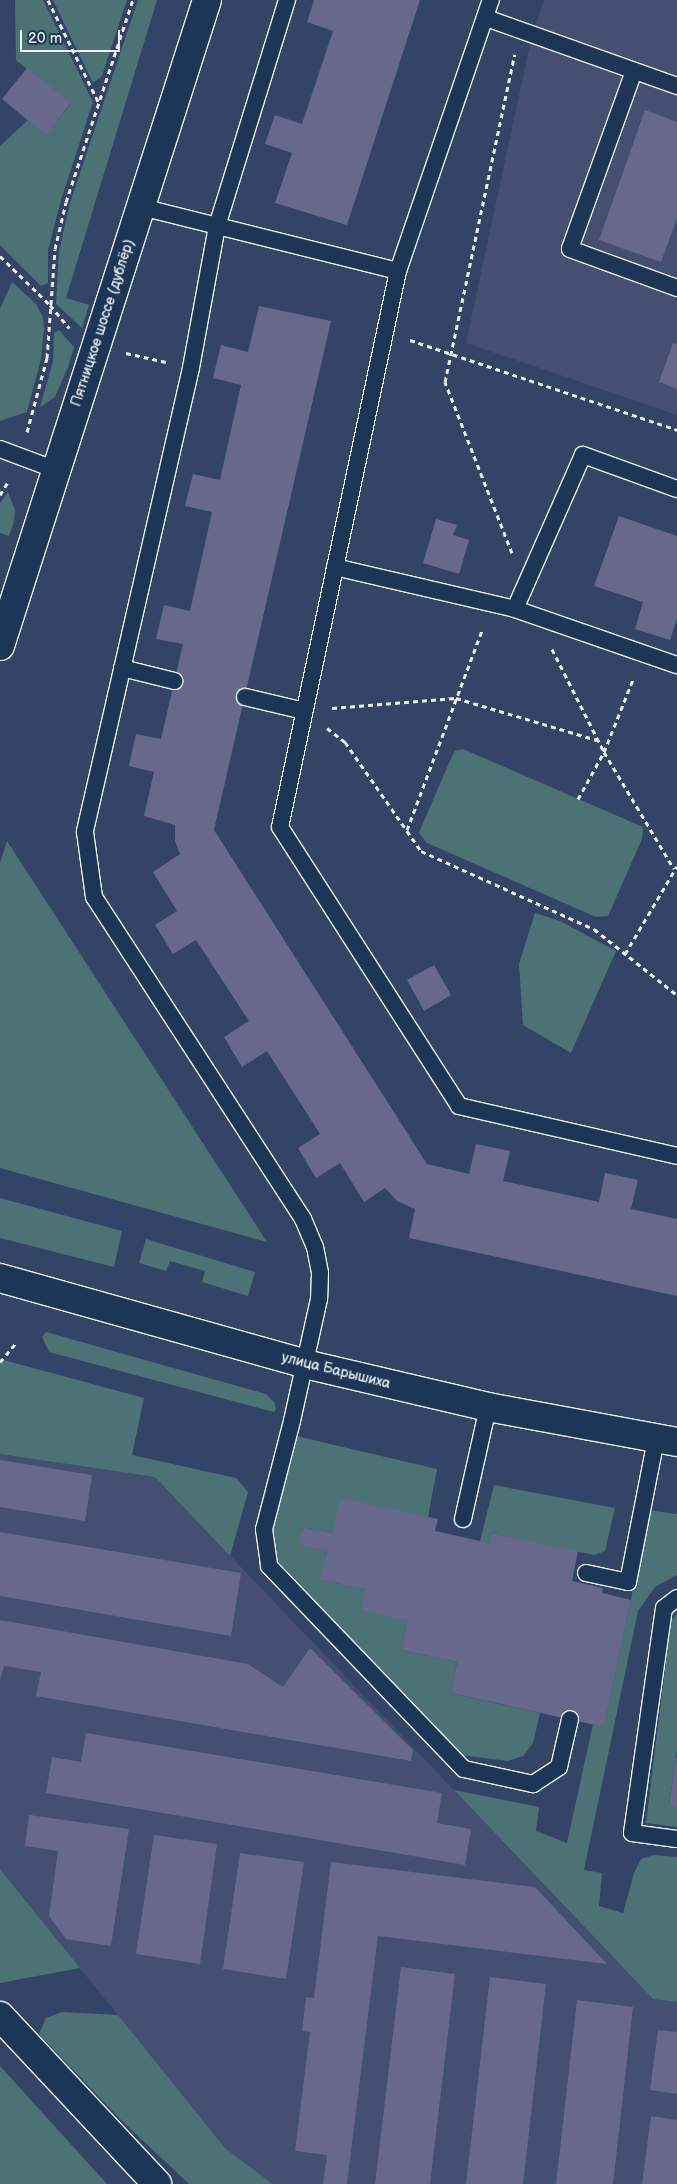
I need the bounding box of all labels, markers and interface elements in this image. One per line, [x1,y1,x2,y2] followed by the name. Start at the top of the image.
[22,20,122,52] scale bar
[28,29,62,48] text: 20 m
[68,237,138,409] street label: Пятницкое шоссе (дублёр)
[280,1349,392,1393] street label: улица Барышиха

